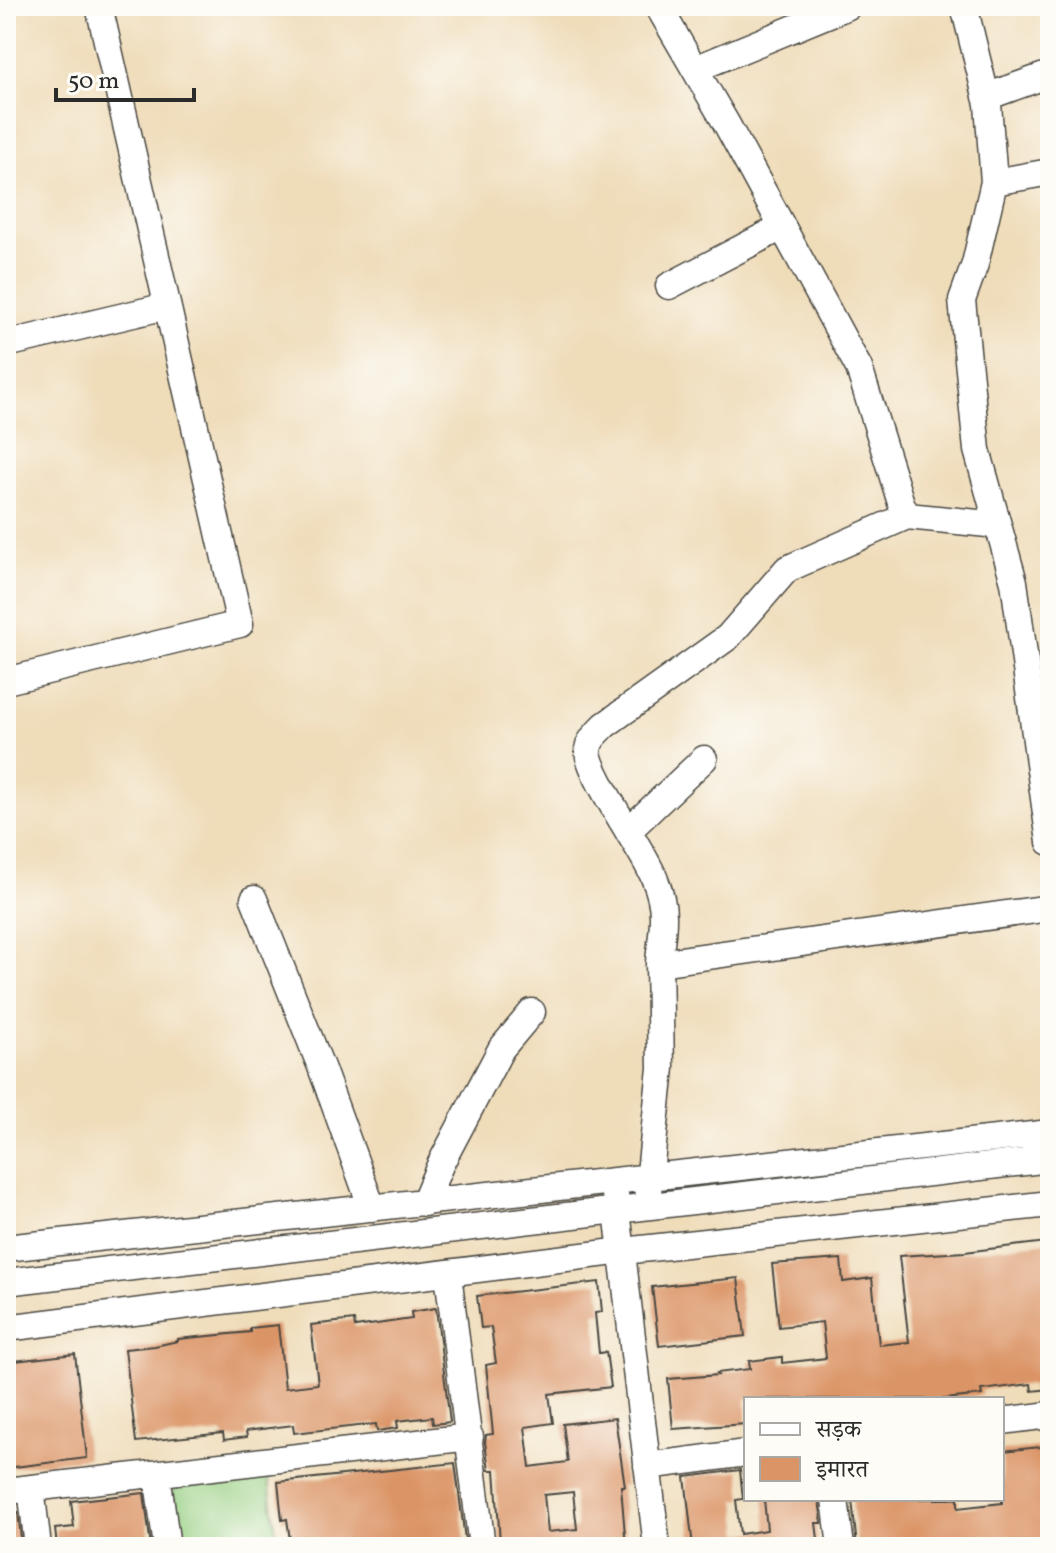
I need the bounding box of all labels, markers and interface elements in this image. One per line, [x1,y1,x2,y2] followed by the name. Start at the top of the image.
[56,52,194,102] scale bar
[68,65,120,99] text: 50 m
[744,1397,1004,1501] legend
[815,1414,863,1448] text: सड़क
[815,1454,869,1488] text: इमारत

